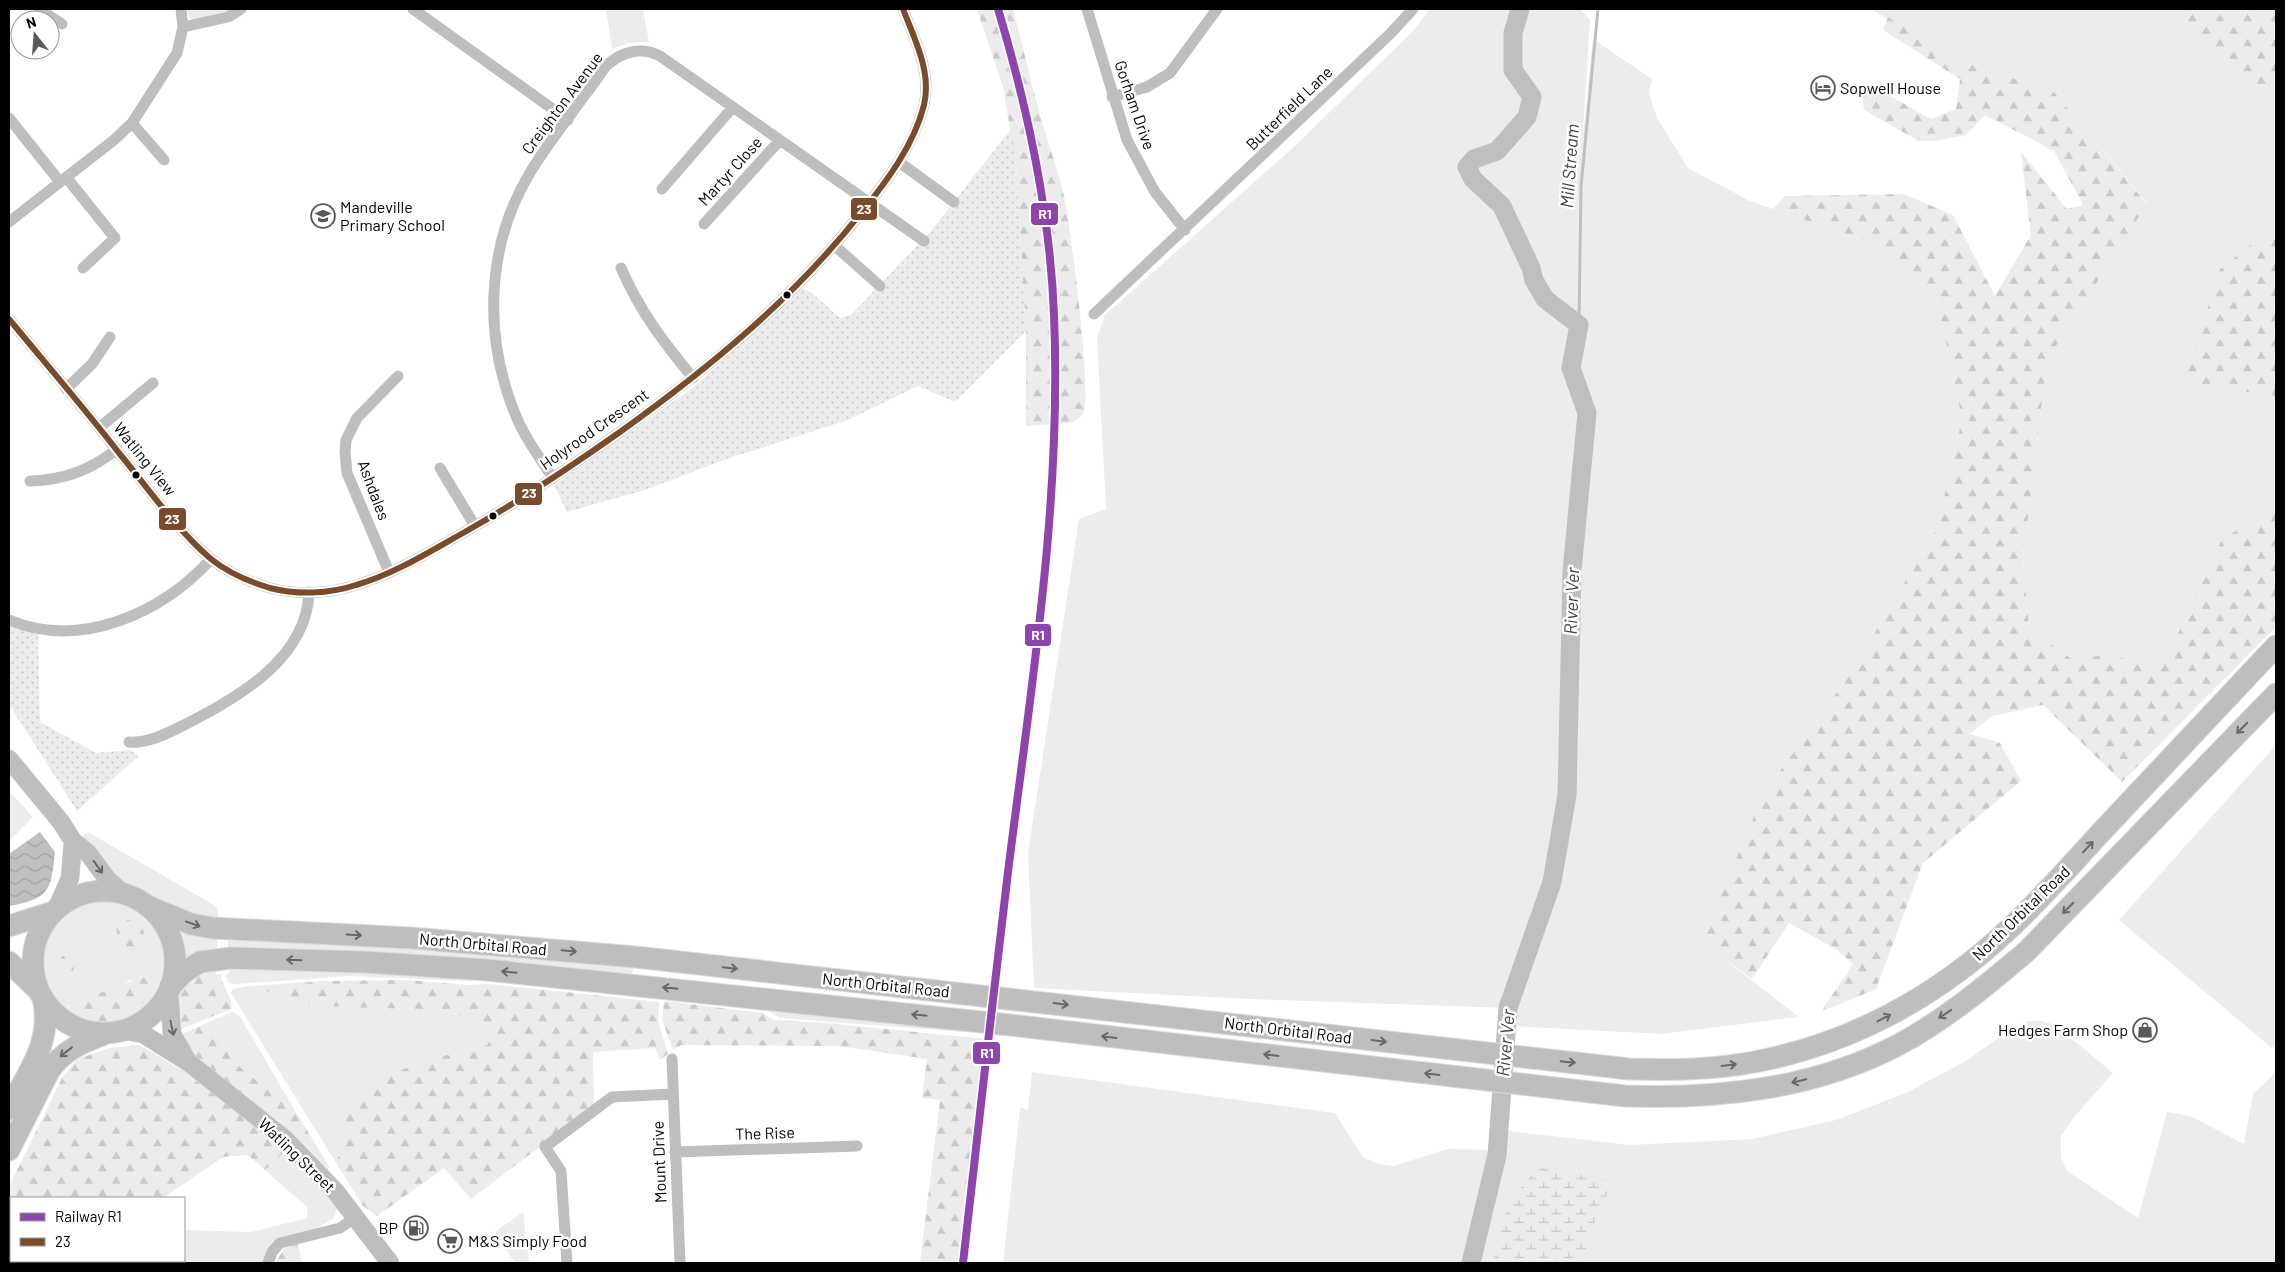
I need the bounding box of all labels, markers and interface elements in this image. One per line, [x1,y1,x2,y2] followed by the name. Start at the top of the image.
[10,10,60,60] north arrow
[24,13,38,32] text: N
[517,48,606,157] street label: Creighton Avenue
[1111,58,1160,152] street label: Gorham Drive
[1242,62,1336,154] street label: Butterfield Lane
[1810,75,1836,101] hotel icon: Sopwell House
[1840,78,1941,97] place label: Sopwell House
[1555,123,1583,209] water label: Mill Stream
[694,132,766,209] street label: Martyr Close
[340,197,445,234] place label: Mandeville Primary School
[850,197,878,221] line badge: 23
[856,200,872,217] text: 23
[1030,202,1059,226] line badge: R1
[310,203,336,229] school or university icon: Mandeville Primary School
[1038,205,1052,222] text: R1
[782,290,792,300] unlabelled marker
[536,384,652,473] street label: Holyrood Crescent
[110,418,181,499] street label: Watling View
[354,457,395,522] street label: Ashdales
[131,470,141,480] unlabelled marker
[514,482,543,506] line badge: 23
[521,484,537,501] text: 23
[158,507,187,531] line badge: 23
[164,510,180,527] text: 23
[488,511,498,521] unlabelled marker
[1559,566,1583,635] water label: River Ver
[1024,623,1052,647] line badge: R1
[1031,626,1045,643] text: R1
[2236,722,2248,735] one-way arrow
[2082,841,2094,853] one-way arrow
[93,860,103,874] one-way arrow
[1968,861,2073,964] street label: North Orbital Road
[2062,902,2074,915] one-way arrow
[184,920,200,929] one-way arrow
[418,928,548,959] street label: North Orbital Road
[346,930,362,939] one-way arrow
[560,947,576,956] one-way arrow
[286,955,302,964] one-way arrow
[722,963,738,973] one-way arrow
[501,967,517,977] one-way arrow
[821,968,951,1001] street label: North Orbital Road
[663,983,679,993] one-way arrow
[1053,999,1069,1009] one-way arrow
[1491,1008,1519,1077] water label: River Ver
[1939,1009,1953,1019] one-way arrow
[911,1010,927,1020] one-way arrow
[1223,1012,1353,1047] street label: North Orbital Road
[1876,1013,1891,1022] one-way arrow
[2132,1017,2158,1043] shop icon: Hedges Farm Shop
[167,1019,177,1035] one-way arrow
[1998,1020,2128,1039] place label: Hedges Farm Shop
[1101,1032,1117,1042] one-way arrow
[1371,1036,1387,1046] one-way arrow
[972,1041,1001,1065] line badge: R1
[980,1044,994,1061] text: R1
[60,1047,73,1058] one-way arrow
[1263,1050,1279,1060] one-way arrow
[1559,1057,1575,1067] one-way arrow
[1721,1060,1737,1070] one-way arrow
[1424,1069,1440,1079] one-way arrow
[1791,1077,1807,1087] one-way arrow
[255,1113,340,1196] street label: Watling Street
[648,1121,669,1203] street label: Mount Drive
[735,1122,795,1143] street label: The Rise
[10,1197,185,1262] legend
[55,1207,122,1225] text: Railway R1
[403,1215,429,1241] fuel station icon: BP
[378,1218,398,1237] place label: BP
[437,1228,463,1254] supermarket icon: M&S Simply Food
[468,1231,587,1250] place label: M&S Simply Food
[55,1232,71,1250] text: 23

